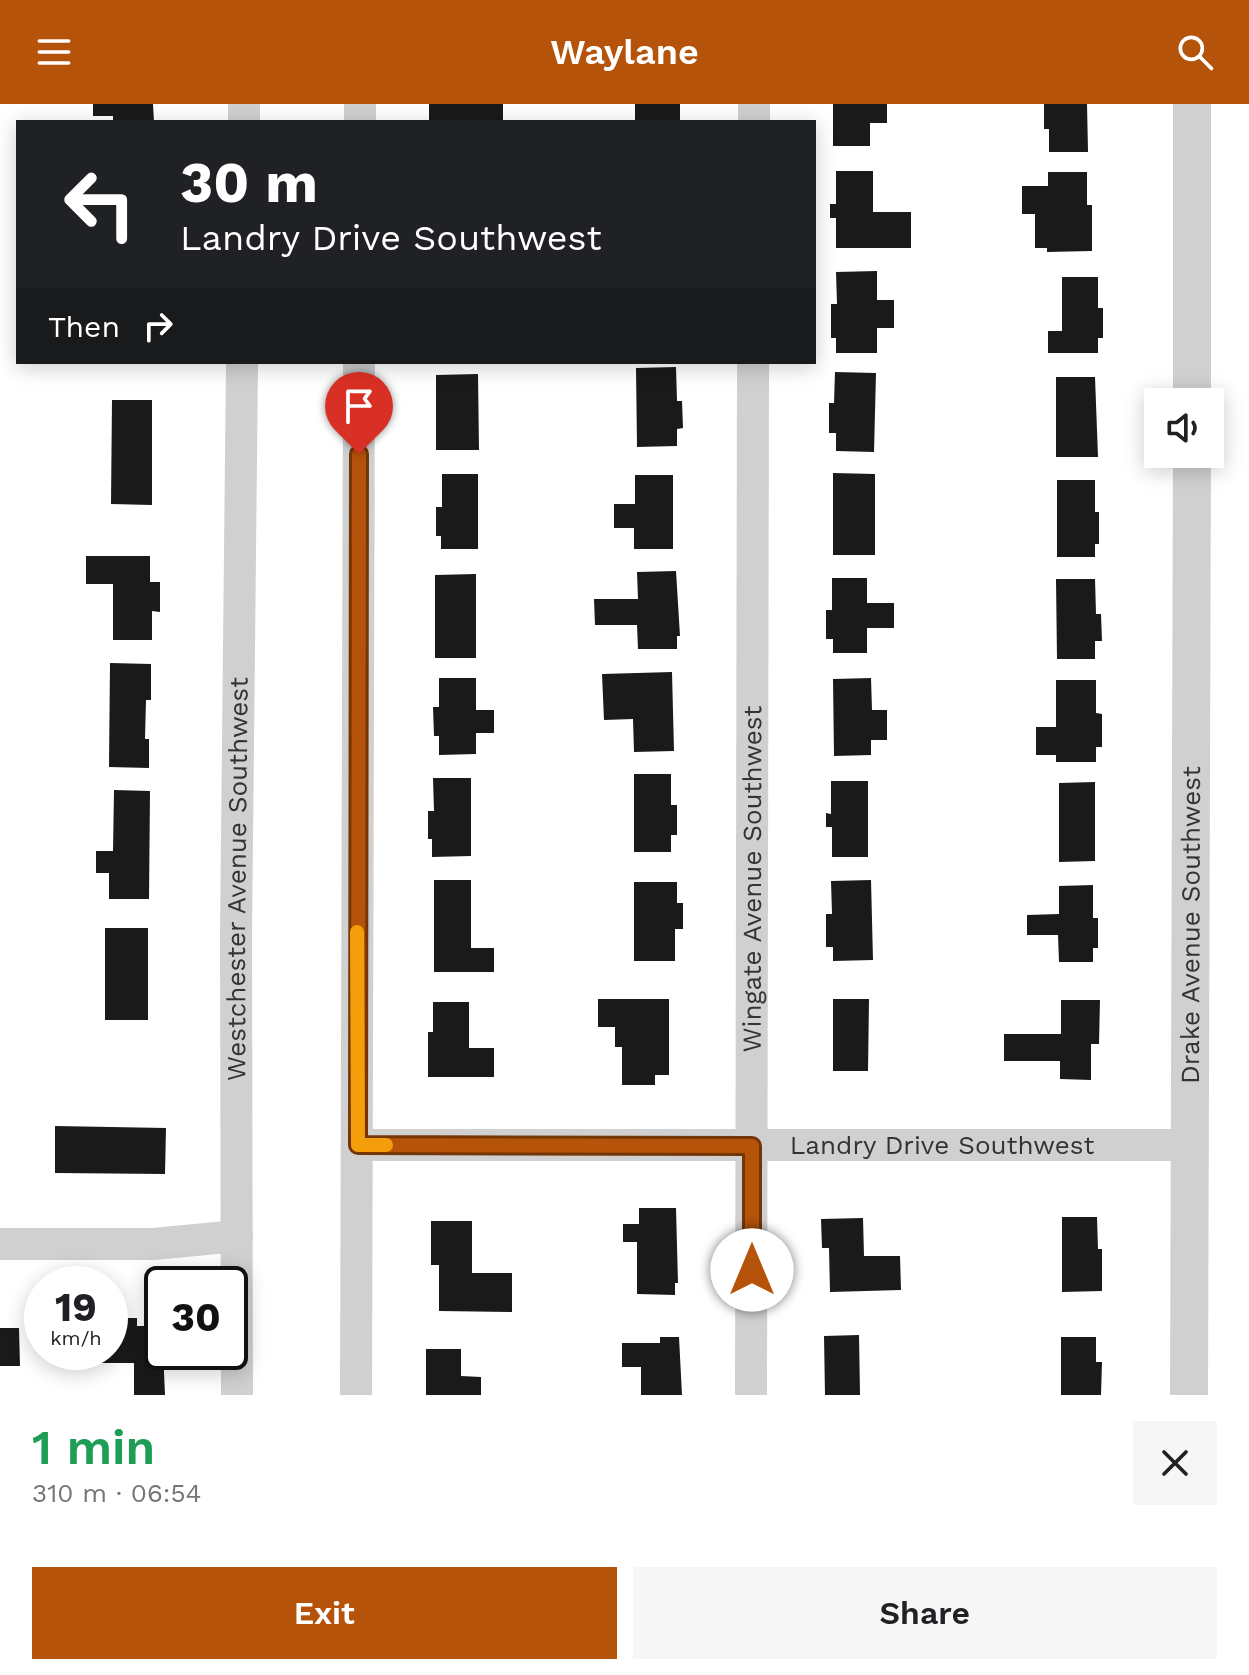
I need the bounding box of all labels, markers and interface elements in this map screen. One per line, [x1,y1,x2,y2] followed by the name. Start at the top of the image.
[32,30,76,74] icon: menu
[1173,30,1217,74] icon: search
[550,31,699,73] text: Waylane
[180,150,318,216] text: 30 m
[48,152,152,256] icon: left
[180,217,602,259] text: Landry Drive Southwest
[136,304,180,348] icon: right
[48,309,120,344] text: Then
[325,372,393,454] pin
[337,384,381,428] icon: arrive
[1144,388,1224,468] map controls
[1144,388,1224,468] button: sound
[221,677,254,1081] street label: Westchester Avenue Southwest
[737,705,767,1052] street label: Wingate Avenue Southwest
[1175,766,1206,1084] street label: Drake Avenue Southwest
[790,1130,1094,1160] street label: Landry Drive Southwest
[710,1228,794,1312] position arrow
[144,1266,248,1370] speed limit sign: 30
[55,1284,97,1331] text: 19
[50,1326,102,1350] text: km/h
[32,1419,155,1476] text: 1 min
[1133,1421,1217,1505] button: close
[32,1478,201,1508] text: 310 m · 06:54
[32,1567,617,1659] button: Exit
[633,1567,1217,1659] button: Share

